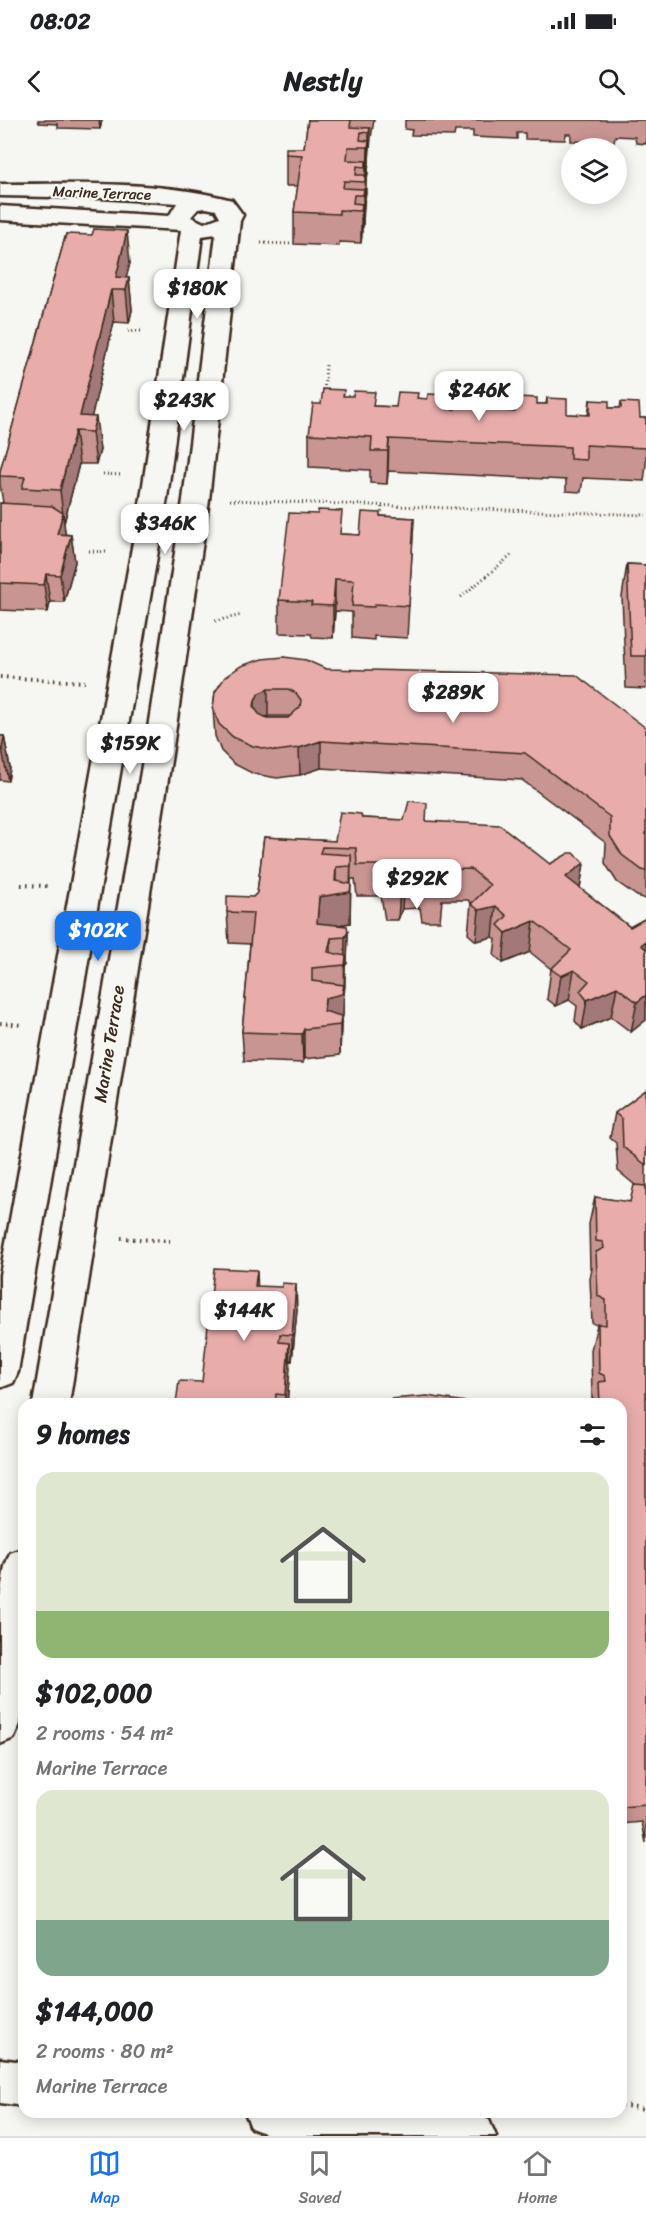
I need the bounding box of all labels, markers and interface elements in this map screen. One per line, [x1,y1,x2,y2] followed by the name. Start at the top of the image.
[30,2,90,41] text: 08:02
[284,57,362,105] text: Nestly
[18,65,51,98] icon: back
[595,65,628,98] icon: search
[561,138,627,204] map controls
[561,138,627,204] button: layers
[52,178,152,208] street label: Marine Terrace
[155,269,239,320] pin: $180K
[168,271,226,306] text: $180K
[437,371,521,422] pin: $246K
[448,373,510,408] text: $246K
[142,381,226,432] pin: $243K
[154,383,214,418] text: $243K
[123,504,207,555] pin: $346K
[135,506,195,541] text: $346K
[411,673,495,724] pin: $289K
[422,675,484,710] text: $289K
[88,724,172,775] pin: $159K
[101,726,159,761] text: $159K
[375,859,459,910] pin: $292K
[387,861,447,896] text: $292K
[56,911,140,962] pin: $102K
[69,913,127,948] text: $102K
[84,983,134,1105] street label: Marine Terrace
[202,1291,286,1342] pin: $144K
[214,1293,274,1328] text: $144K
[36,1411,130,1457] text: 9 homes
[576,1418,609,1451] icon: filters
[269,1511,377,1619] icon: home
[36,1670,152,1716] text: $102,000
[36,1716,174,1751] text: 2 rooms · 54 m²
[36,1751,167,1786] text: Marine Terrace
[269,1829,377,1937] icon: home
[36,1988,153,2034] text: $144,000
[36,2034,174,2069] text: 2 rooms · 80 m²
[36,2069,167,2104] text: Marine Terrace
[88,2147,121,2212] tab: Map
[298,2147,341,2212] tab: Saved
[518,2147,558,2212] tab: Home

